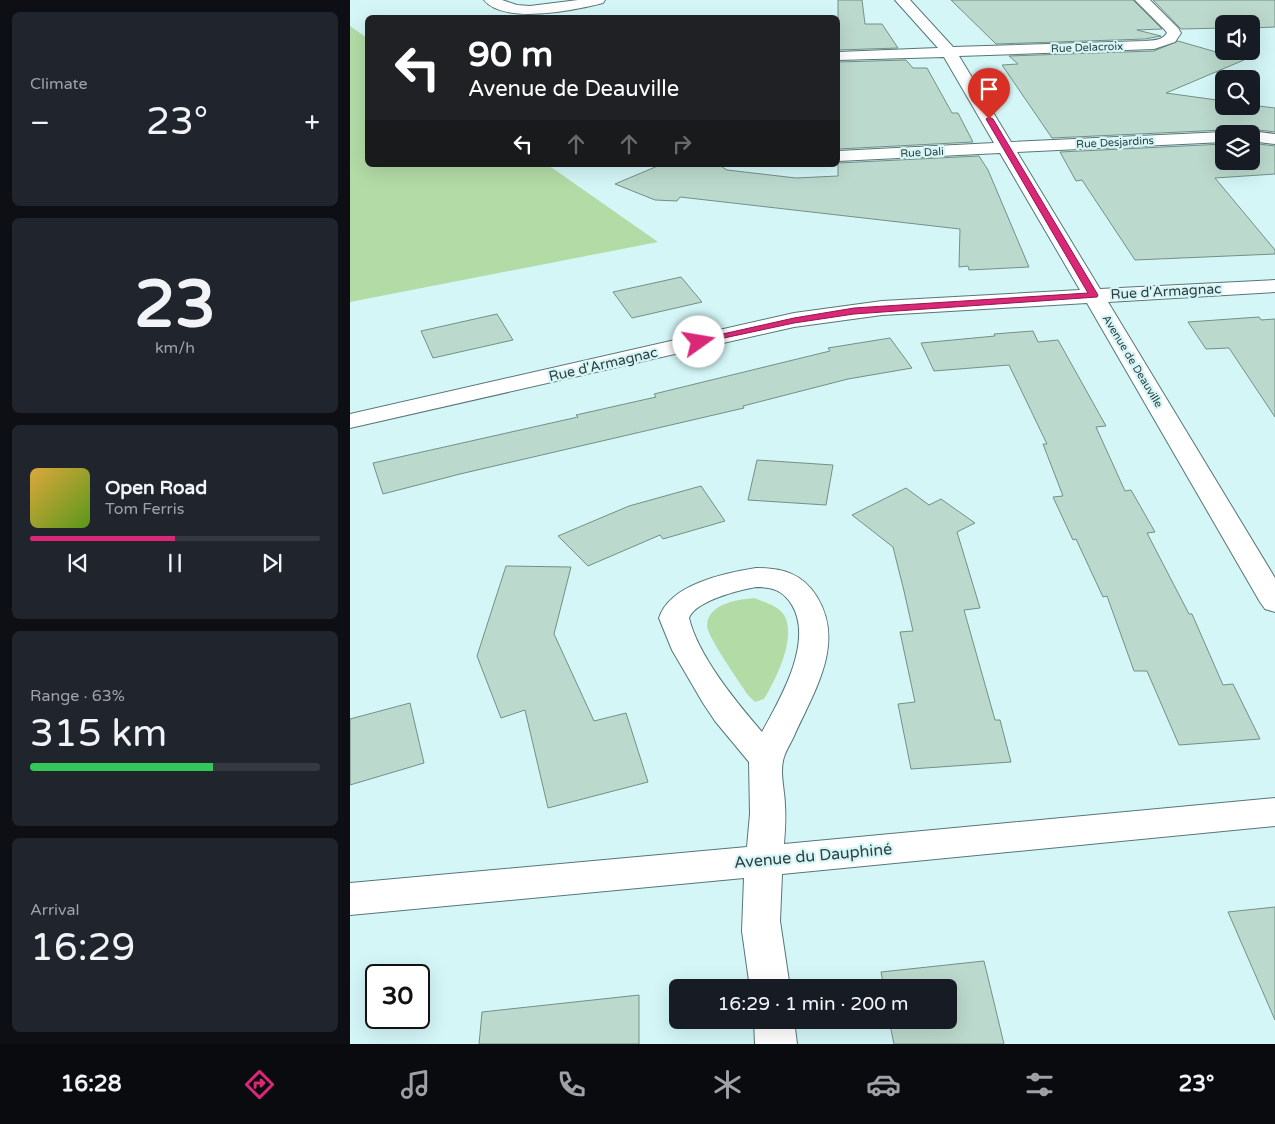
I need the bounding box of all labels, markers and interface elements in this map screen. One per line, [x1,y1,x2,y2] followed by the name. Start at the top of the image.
[1215,15,1260,170] map controls
[1215,15,1260,60] button: sound
[468,34,553,76] text: 90 m
[385,35,450,100] icon: left
[1051,40,1123,55] street label: Rue Delacroix
[968,68,1010,119] pin
[1215,70,1260,115] button: search
[30,74,88,94] text: Climate
[975,75,1003,103] icon: arrive
[468,76,679,102] text: Avenue de Deauville
[146,99,208,145] text: 23°
[30,106,50,140] text: −
[304,106,320,140] text: +
[1215,125,1260,170] button: layers
[509,130,537,158] icon: left
[562,130,590,158] icon: ahead
[615,130,643,158] icon: ahead
[668,130,696,158] icon: right
[1076,134,1154,151] street label: Rue Desjardins
[900,145,944,160] street label: Rue Dali
[134,266,216,345] text: 23
[1110,280,1222,303] street label: Rue d'Armagnac
[1100,313,1165,410] street label: Avenue de Deauville
[672,315,724,367] position arrow
[155,338,195,358] text: km/h
[547,344,659,385] street label: Rue d'Armagnac
[105,477,207,499] text: Open Road
[105,499,184,519] text: Tom Ferris
[64,549,92,577] icon: previous
[161,549,189,577] icon: pause
[258,549,286,577] icon: next
[30,686,125,706] text: Range · 63%
[30,711,167,757] text: 315 km
[733,839,893,873] street label: Avenue du Dauphiné
[30,900,79,920] text: Arrival
[30,925,135,971] text: 16:29
[365,964,430,1029] speed limit sign: 30
[717,993,909,1015] text: 16:29 · 1 min · 200 m
[242,1067,277,1102] icon: directions
[398,1067,433,1102] icon: music
[554,1067,589,1102] icon: phone
[710,1067,745,1102] icon: climate
[866,1067,901,1102] icon: car
[1022,1067,1057,1102] icon: filters
[61,1071,121,1097] text: 16:28
[1178,1071,1214,1097] text: 23°

